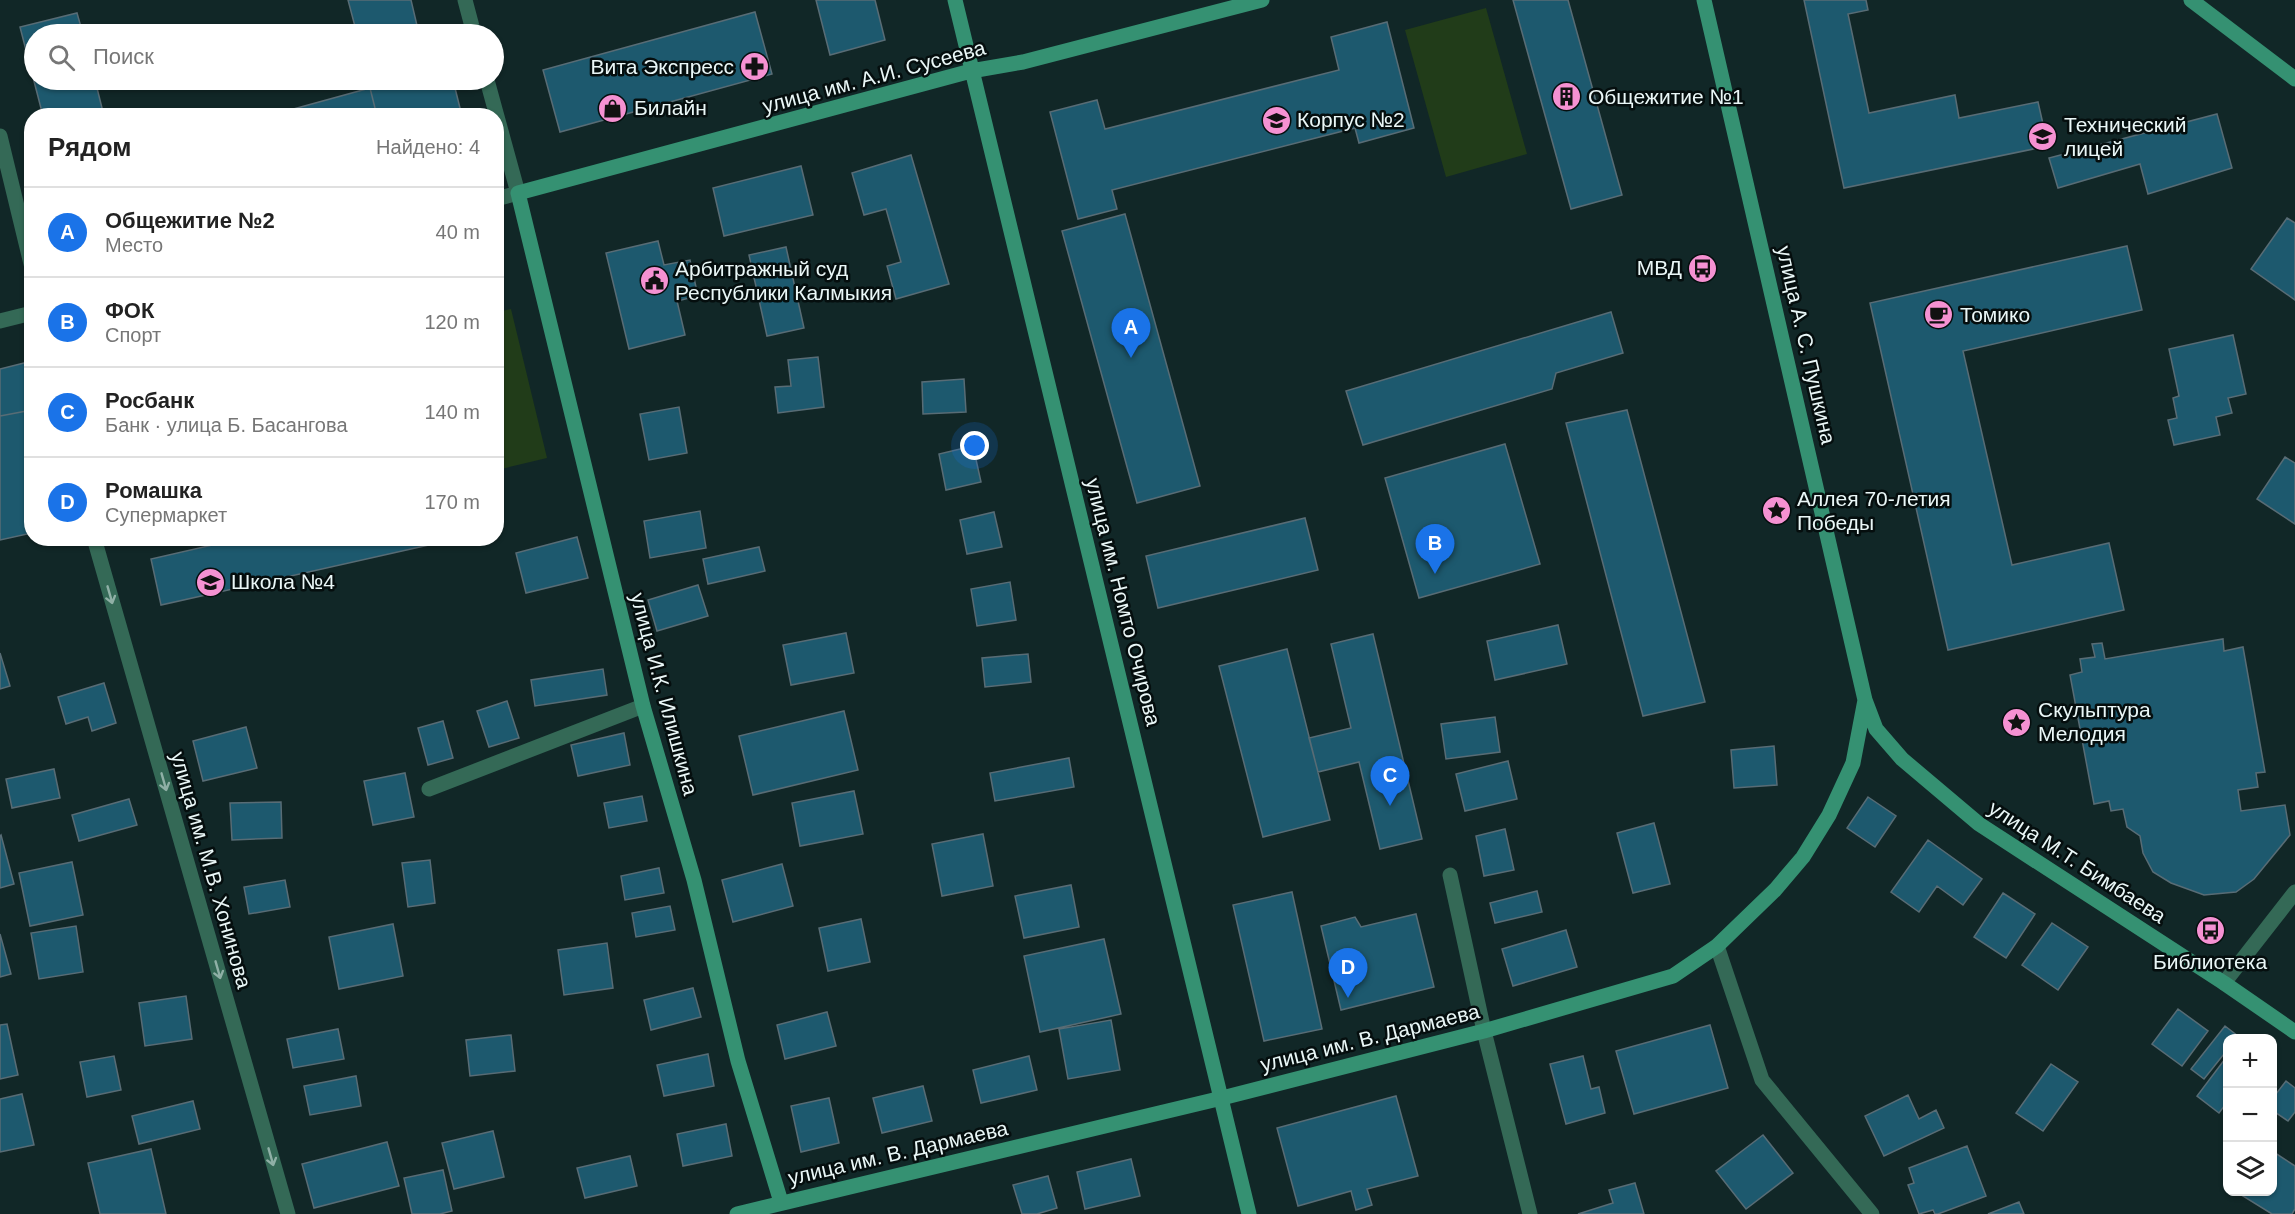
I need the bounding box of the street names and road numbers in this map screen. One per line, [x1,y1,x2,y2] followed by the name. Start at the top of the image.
[760,36,988,117] street label: улица им. А.И. Сусеева
[1772,244,1841,447] street label: улица А. С. Пушкина
[1082,476,1166,728] street label: улица им. Номто Очирова
[626,590,703,798] street label: улица И.К. Илишкина
[167,749,256,991] street label: улица им. М.В. Хонинова
[1985,796,2170,928] street label: улица М.Т. Бимбаева
[1258,999,1482,1076] street label: улица им. В. Дармаева
[786,1116,1010,1189] street label: улица им. В. Дармаева

